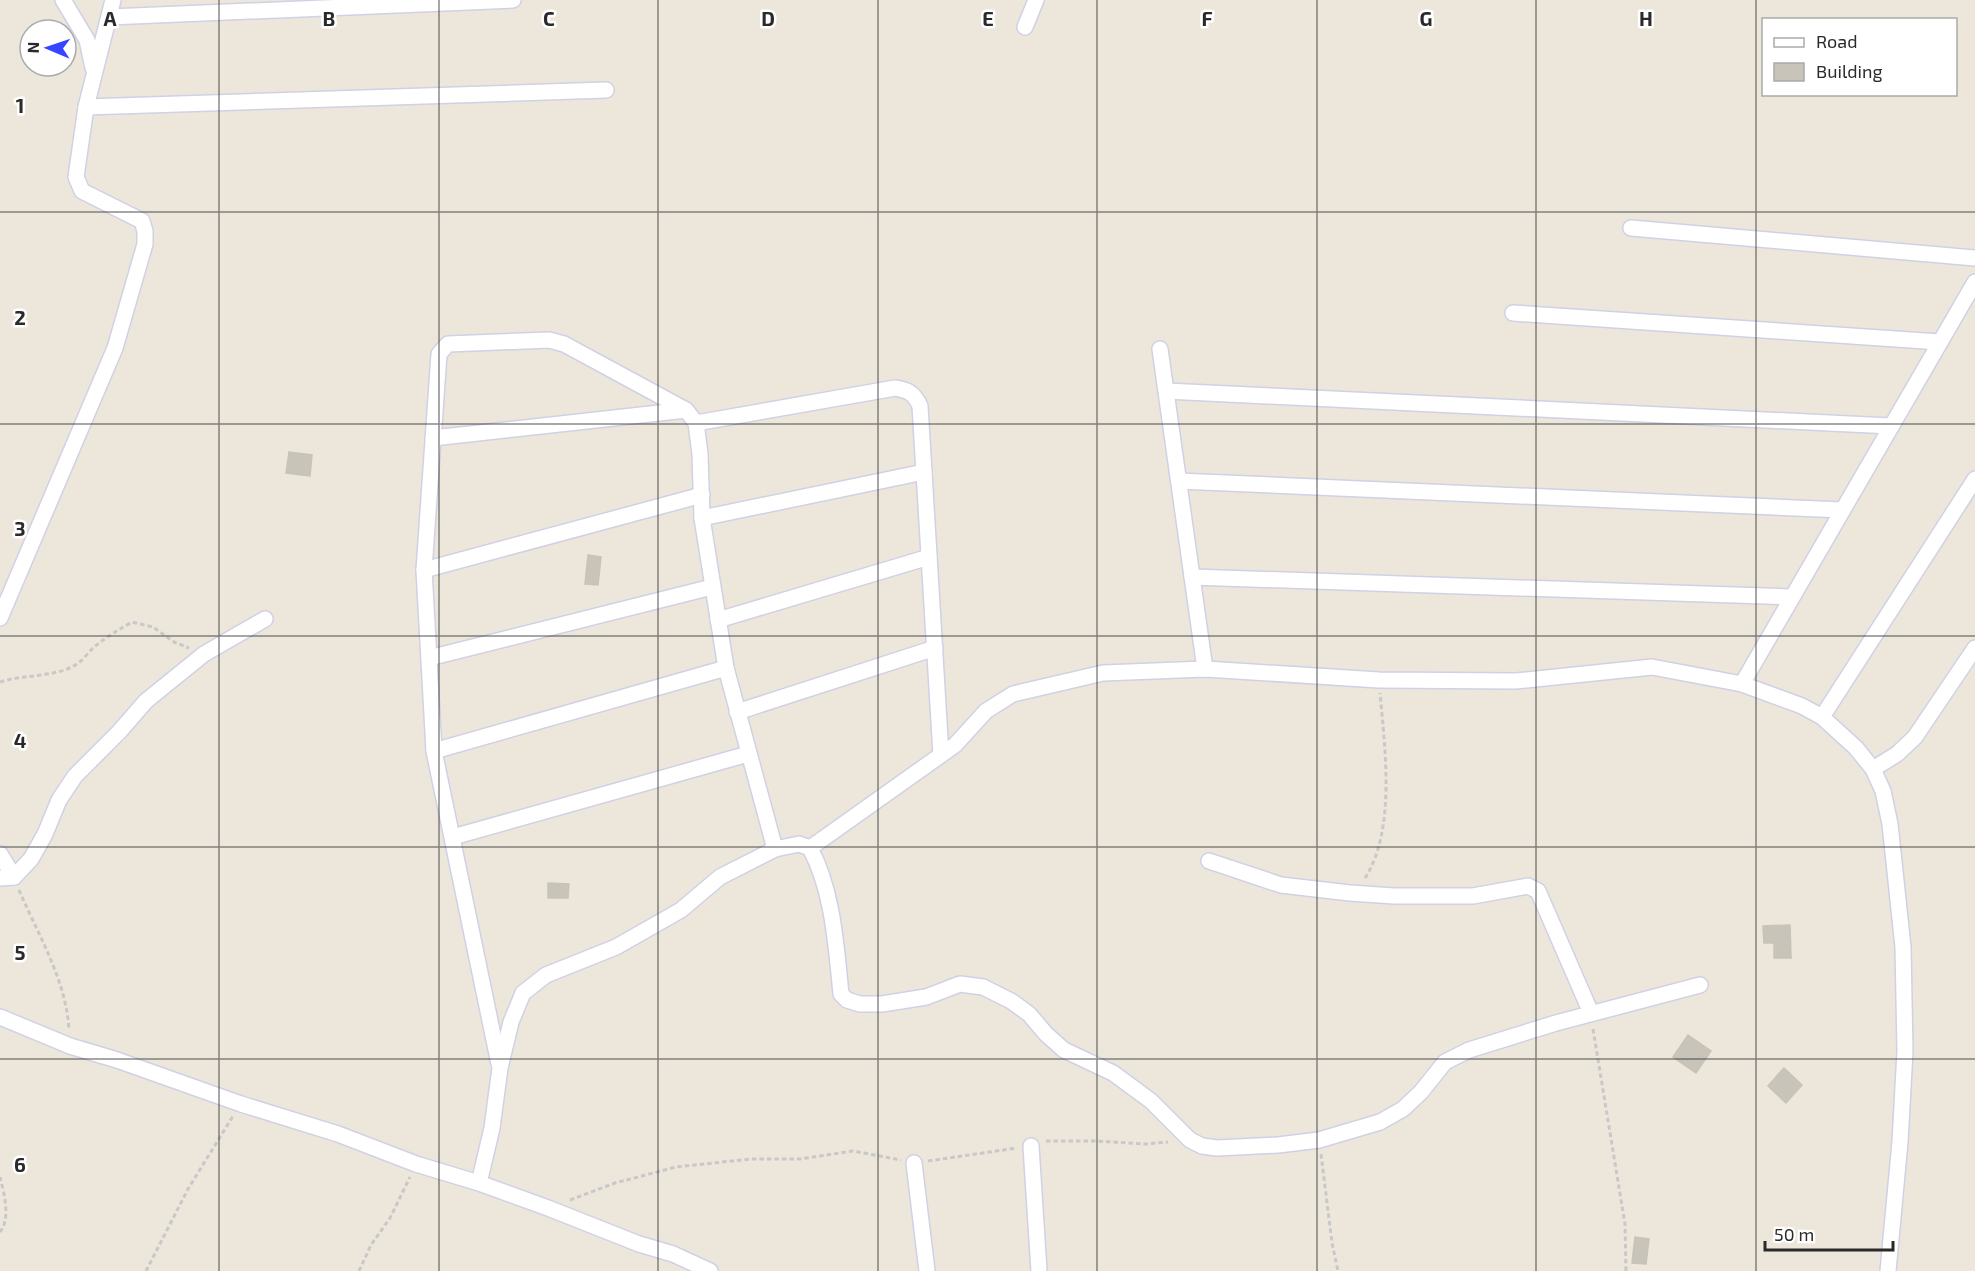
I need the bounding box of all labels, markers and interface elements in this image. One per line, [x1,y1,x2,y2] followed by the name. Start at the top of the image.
[103,6,117,30] text: A
[323,6,335,30] text: B
[543,6,555,30] text: C
[761,6,775,30] text: D
[982,6,994,30] text: E
[1201,6,1213,30] text: F
[1420,6,1432,30] text: G
[1639,6,1653,30] text: H
[18,18,78,78] north arrow
[1762,18,1957,96] legend
[1816,30,1857,52] text: Road
[23,41,42,54] text: N
[1816,60,1883,82] text: Building
[16,93,24,117] text: 1
[14,305,26,329] text: 2
[14,516,26,540] text: 3
[14,728,27,752] text: 4
[14,940,26,964] text: 5
[14,1152,26,1176] text: 6
[1765,1214,1892,1252] scale bar
[1774,1223,1814,1245] text: 50 m

